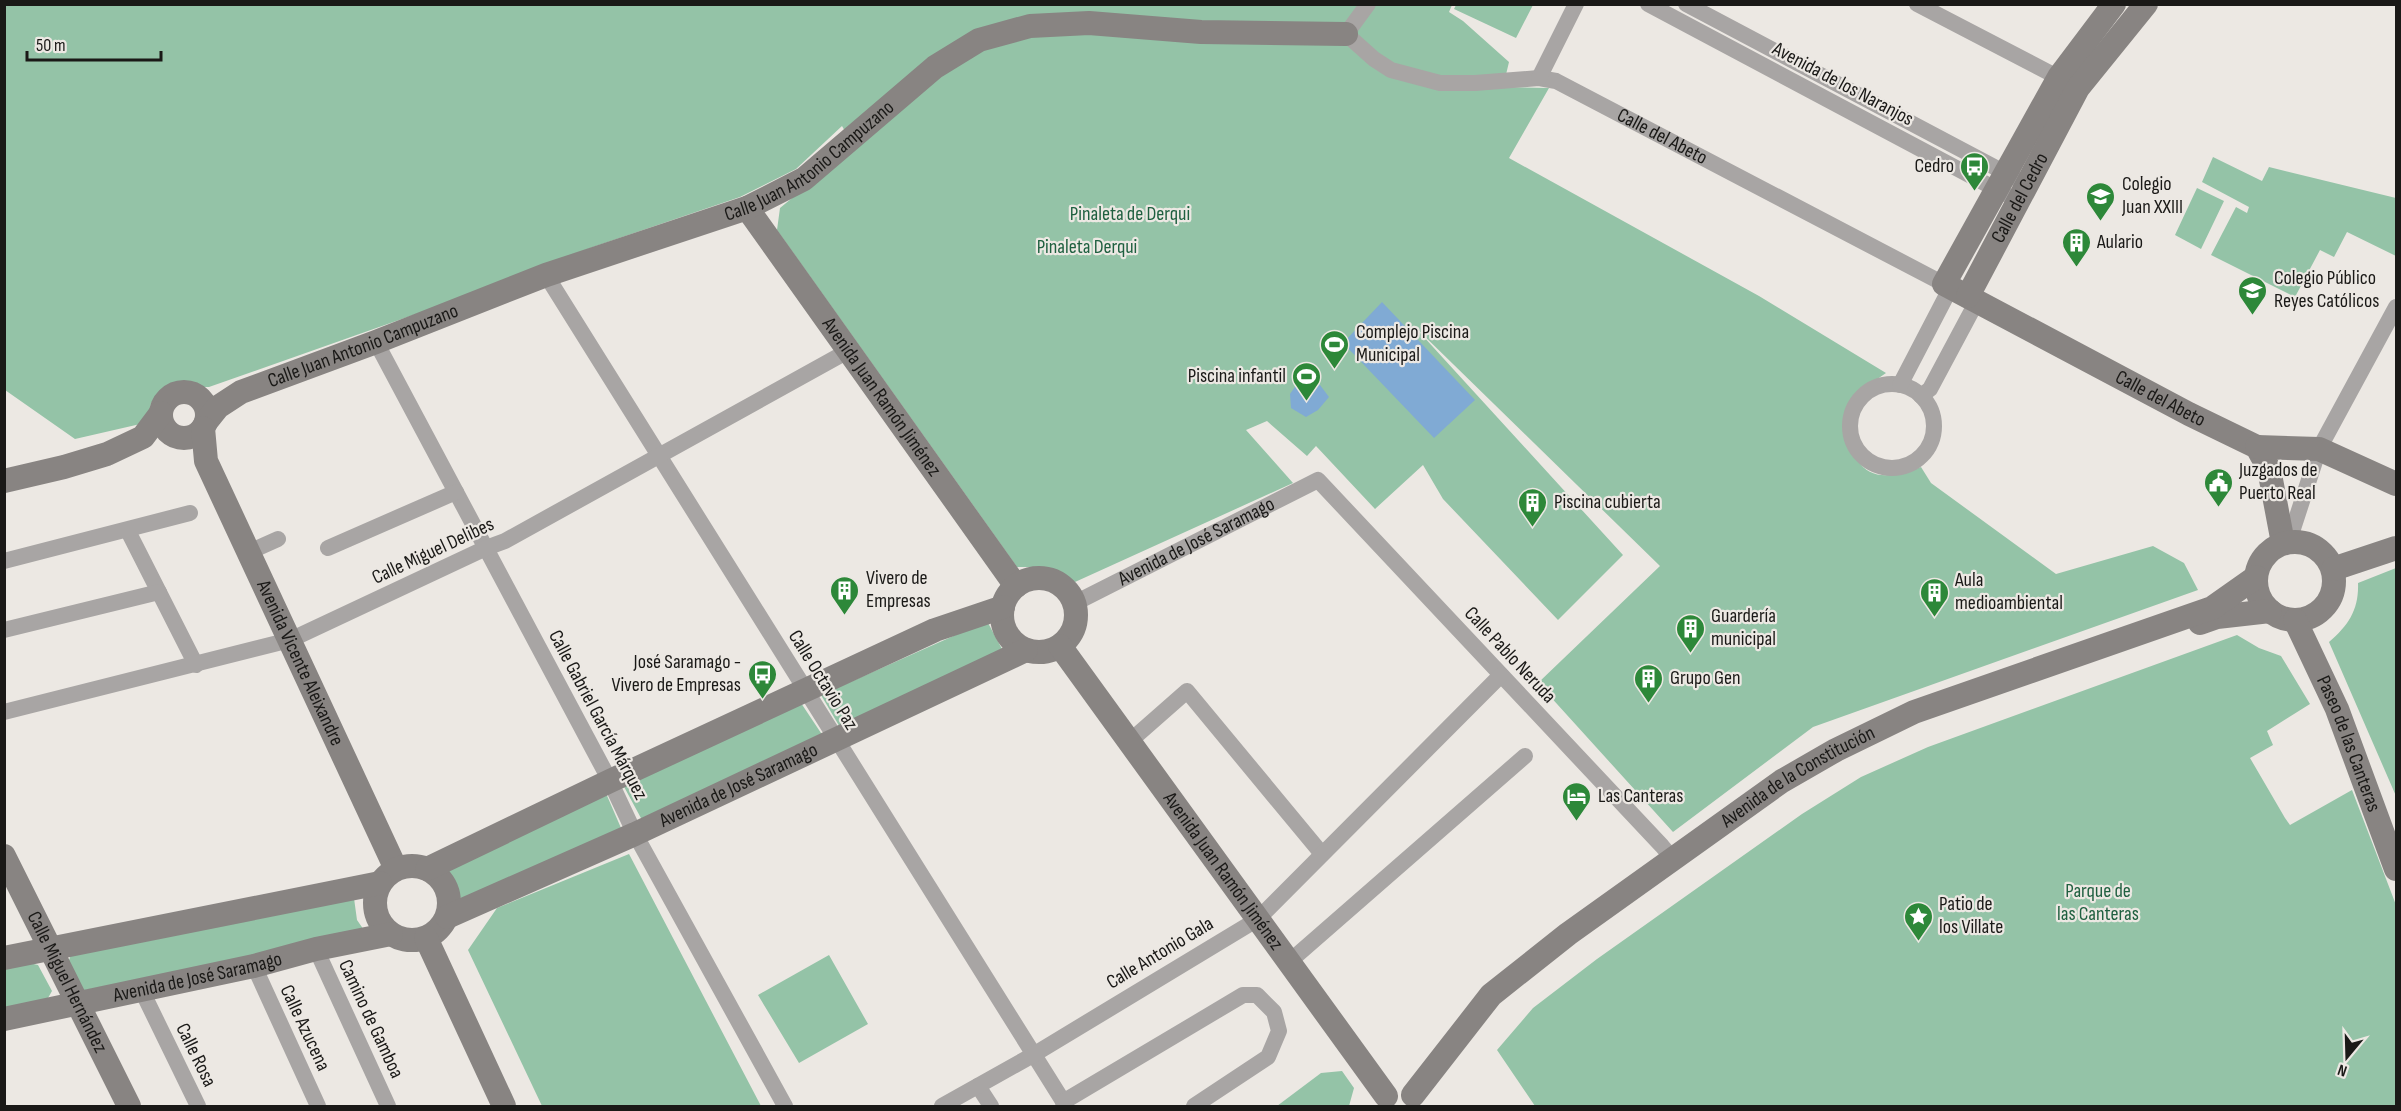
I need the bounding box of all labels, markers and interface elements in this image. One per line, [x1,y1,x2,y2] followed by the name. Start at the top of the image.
[27,24,160,62] scale bar
[36,35,66,56] text: 50 m
[1768,36,1918,131] street label: Avenida de los Naranjos
[721,95,899,227] street label: Calle Juan Antonio Campuzano
[1613,103,1711,170] street label: Calle del Abeto
[1986,149,2054,247] street label: Calle del Cedro
[1959,150,1991,192] bus stop icon: Cedro
[1914,154,1954,178] place label: Cedro
[2121,172,2183,219] place label: Colegio Juan XXIII
[2085,180,2117,222] school or university icon: Colegio Juan XXIII
[1070,202,1190,226] park label: Pinaleta de Derqui
[2060,226,2092,268] building icon: Aulario
[2096,230,2143,254] place label: Aulario
[1037,235,1137,259] park label: Pinaleta Derqui
[2274,266,2379,313] place label: Colegio Público Reyes Católicos
[2237,274,2269,316] school or university icon: Colegio Público Reyes Católicos
[264,299,462,393] street label: Calle Juan Antonio Campuzano
[816,312,946,481] street label: Avenida Juan Ramón Jiménez
[1356,320,1469,367] place label: Complejo Piscina Municipal
[1319,328,1351,370] sports icon: Complejo Piscina Municipal
[1291,360,1323,402] sports icon: Piscina infantil
[1188,364,1286,388] place label: Piscina infantil
[2111,365,2209,432] street label: Calle del Abeto
[2238,458,2317,505] place label: Juzgados de Puerto Real
[2202,466,2234,508] public building icon: Juzgados de Puerto Real
[1517,486,1549,528] building icon: Piscina cubierta
[1554,490,1661,514] place label: Piscina cubierta
[1113,492,1279,592] street label: Avenida de José Saramago
[368,512,498,590] street label: Calle Miguel Delibes
[866,566,931,613] place label: Vivero de Empresas
[1954,568,2063,615] place label: Aula medioambiental
[829,574,861,616] building icon: Vivero de Empresas
[251,576,349,750] street label: Avenida Vicente Aleixandre
[1918,576,1950,618] building icon: Aula medioambiental
[1459,602,1561,708] street label: Calle Pablo Neruda
[1711,604,1776,651] place label: Guardería municipal
[1674,612,1706,654] building icon: Guardería municipal
[543,626,653,804] street label: Calle Gabriel García Márquez
[783,626,863,734] street label: Calle Octavio Paz
[611,650,741,697] place label: José Saramago - Vivero de Empresas
[746,658,778,700] bus stop icon: José Saramago - Vivero de Empresas
[1633,662,1665,704] building icon: Grupo Gen
[1670,666,1741,690] place label: Grupo Gen
[2311,672,2386,815] street label: Paseo de las Canteras
[1715,721,1879,833] street label: Avenida de la Constitución
[655,738,822,833] street label: Avenida de José Saramago
[1561,780,1593,822] hotel icon: Las Canteras
[1598,784,1684,808] place label: Las Canteras
[1157,787,1288,955] street label: Avenida Juan Ramón Jiménez
[2057,879,2139,926] park label: Parque de las Canteras
[1939,892,2003,939] place label: Patio de los Villate
[1902,900,1934,942] place icon: Patio de los Villate
[22,907,112,1057] street label: Calle Miguel Hernández
[1102,912,1218,994] street label: Calle Antonio Gala
[110,947,285,1008] street label: Avenida de José Saramago
[333,956,409,1082] street label: Camino de Gamboa
[275,981,335,1075] street label: Calle Azucena
[170,1019,222,1091] street label: Calle Rosa
[2317,1027,2377,1087] north arrow
[2335,1059,2350,1080] text: N

